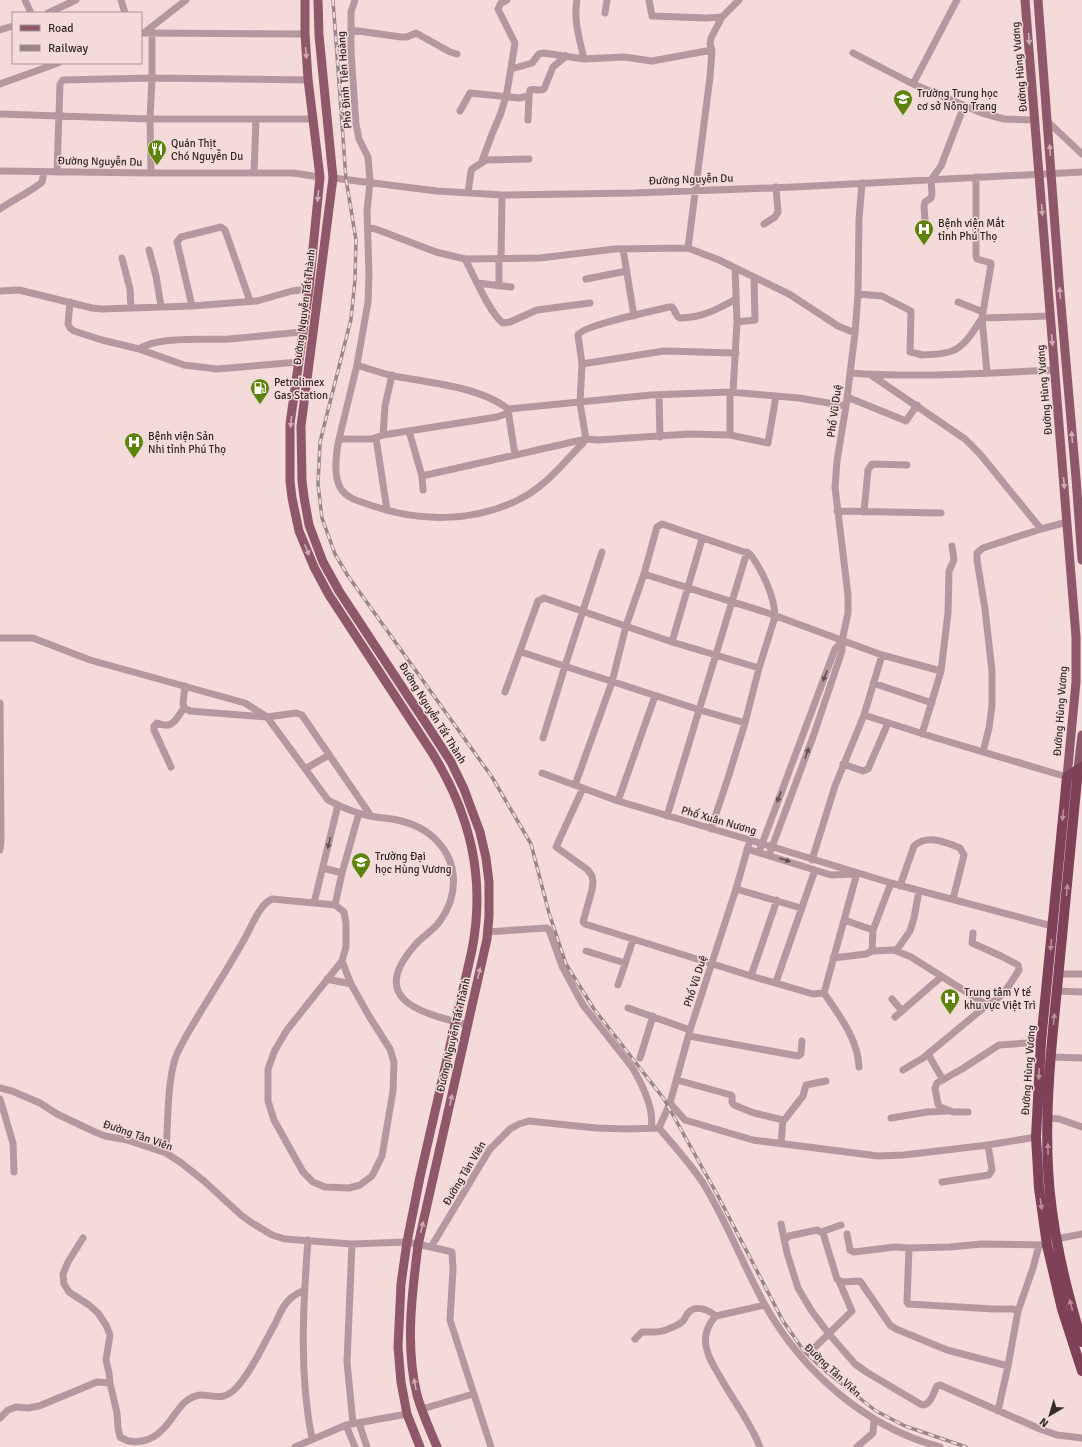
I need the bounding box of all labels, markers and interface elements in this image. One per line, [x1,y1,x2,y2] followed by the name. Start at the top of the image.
[12,12,142,64] legend
[48,21,74,36] text: Road
[1009,21,1030,113] street label: Đường Hùng Vương
[334,30,354,129] street label: Phố Đinh Tiên Hoàng
[1025,33,1032,45] one-way arrow
[48,41,88,56] text: Railway
[303,47,310,59] one-way arrow
[917,87,998,113] place label: Trường Trung học cơ sở Nông Trang
[892,88,914,116] school or university icon: Trường Trung học cơ sở Nông Trang
[171,137,243,163] place label: Quán Thịt Chó Nguyễn Du
[146,138,168,166] restaurant icon: Quán Thịt Chó Nguyễn Du
[1046,144,1053,156] one-way arrow
[58,153,142,169] street label: Đường Nguyễn Du
[648,171,734,187] street label: Đường Nguyễn Du
[315,190,322,202] one-way arrow
[1038,204,1045,216] one-way arrow
[938,216,1005,243] place label: Bệnh viện Mắt tỉnh Phú Thọ
[913,218,935,246] hospital icon: Bệnh viện Mắt tỉnh Phú Thọ
[290,248,318,366] street label: Đường Nguyễn Tất Thành
[1056,287,1063,299] one-way arrow
[1049,334,1055,346] one-way arrow
[1034,344,1055,436] street label: Đường Hùng Vương
[274,376,328,402] place label: Petrolimex Gas Station
[249,377,271,405] fuel station icon: Petrolimex Gas Station
[823,384,845,438] street label: Phố Vũ Duệ
[287,416,294,428] one-way arrow
[148,430,226,456] place label: Bệnh viện Sản Nhi tỉnh Phú Thọ
[123,431,145,459] hospital icon: Bệnh viện Sản Nhi tỉnh Phú Thọ
[1069,431,1076,443] one-way arrow
[1061,477,1067,489] one-way arrow
[304,544,310,556] one-way arrow
[396,660,470,766] street label: Đường Nguyễn Tất Thành
[1051,665,1070,757] street label: Đường Hùng Vương
[822,670,828,682] one-way arrow
[804,747,810,759] one-way arrow
[776,792,782,804] one-way arrow
[680,803,758,837] street label: Phố Xuân Nương
[1060,809,1067,821] one-way arrow
[326,837,332,849] one-way arrow
[375,850,452,876] place label: Trường Đại học Hùng Vương
[350,851,372,879] school or university icon: Trường Đại học Hùng Vương
[779,857,791,863] one-way arrow
[1064,884,1070,896] one-way arrow
[1047,939,1054,951] one-way arrow
[680,953,710,1009] street label: Phố Vũ Duệ
[477,967,483,979] one-way arrow
[433,976,473,1094] street label: Đường Nguyễn Tất Thành
[964,985,1036,1012] place label: Trung tâm Y tế khu vực Việt Trì
[939,987,961,1015] hospital icon: Trung tâm Y tế khu vực Việt Trì
[1050,1013,1057,1025] one-way arrow
[1019,1024,1038,1116] street label: Đường Hùng Vương
[1035,1068,1042,1080] one-way arrow
[448,1094,454,1106] one-way arrow
[101,1117,174,1153] street label: Đường Tản Viên
[440,1139,489,1208] street label: Đường Tản Viên
[1044,1143,1051,1155] one-way arrow
[1038,1198,1045,1210] one-way arrow
[420,1221,426,1233] one-way arrow
[1068,1299,1074,1311] one-way arrow
[802,1341,864,1400] street label: Đường Tản Viên
[412,1378,418,1390] one-way arrow
[1030,1395,1070,1435] north arrow
[1037,1415,1051,1430] text: N

